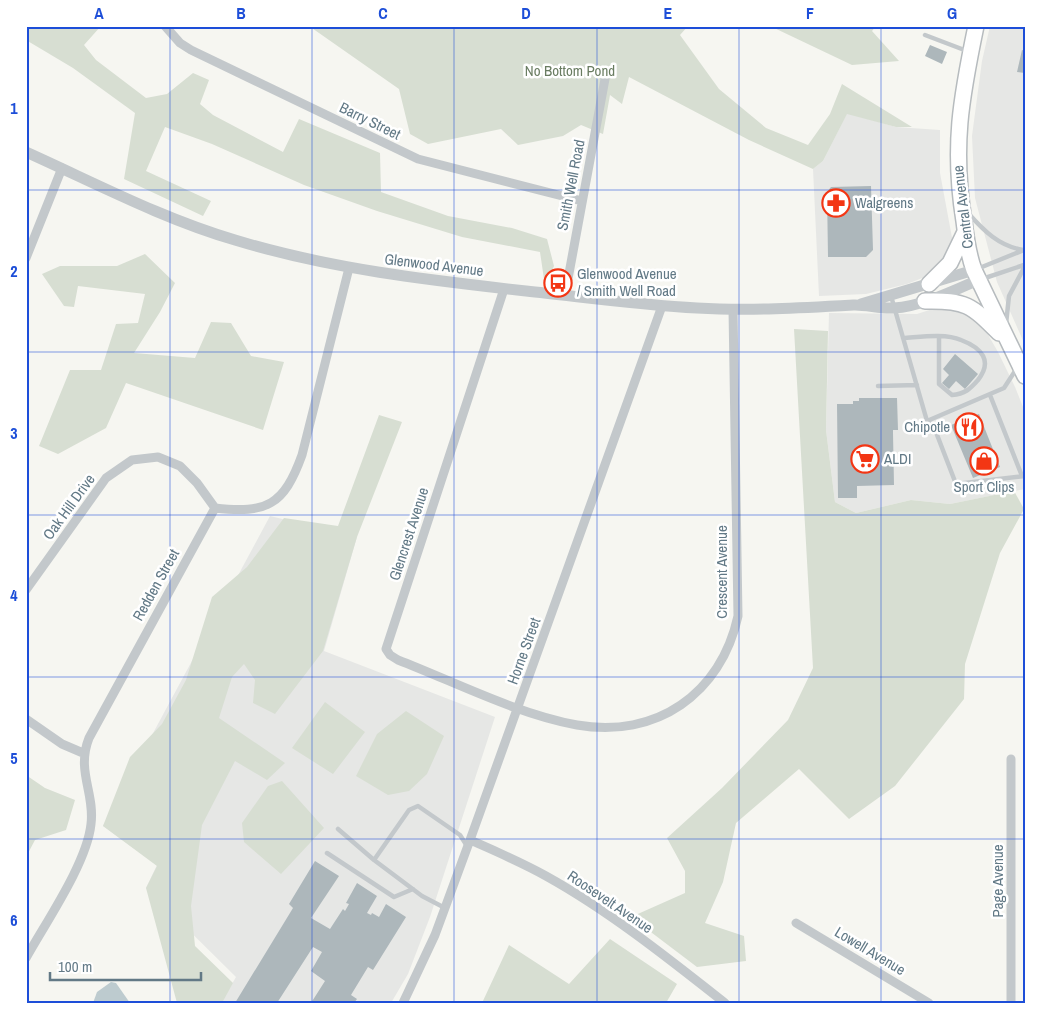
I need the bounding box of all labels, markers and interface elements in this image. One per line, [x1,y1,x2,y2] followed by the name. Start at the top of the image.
[94,2,104,24] text: A
[236,2,246,24] text: B
[378,2,388,24] text: C
[521,2,531,24] text: D
[664,2,673,24] text: E
[806,2,814,24] text: F
[947,2,957,24] text: G
[525,60,615,81] park label: No Bottom Pond
[10,97,18,119] text: 1
[336,97,405,145] street label: Barry Street
[551,138,590,232] street label: Smith Well Road
[947,164,978,250] street label: Central Avenue
[821,188,851,218] pharmacy icon: Walgreens
[855,192,913,213] place label: Walgreens
[383,248,485,281] street label: Glenwood Avenue
[10,260,18,282] text: 2
[577,263,677,301] place label: Glenwood Avenue / Smith Well Road
[543,268,573,298] bus stop icon: Glenwood Avenue / Smith Well Road
[954,412,984,442] restaurant icon: Chipotle
[904,416,950,437] place label: Chipotle
[10,422,18,444] text: 3
[850,444,880,474] supermarket icon: ALDI
[969,446,999,476] shop icon: Sport Clips
[883,448,911,469] place label: ALDI
[38,469,100,544] street label: Oak Hill Drive
[954,476,1014,497] place label: Sport Clips
[384,484,434,583] street label: Glencrest Avenue
[711,525,732,619] street label: Crescent Avenue
[127,544,184,625] street label: Redden Street
[10,584,18,606] text: 4
[502,614,546,687] street label: Horne Street
[10,747,18,769] text: 5
[987,844,1008,917] street label: Page Avenue
[563,865,657,938] street label: Roosevelt Avenue
[10,909,18,931] text: 6
[831,921,910,980] street label: Lowell Avenue
[50,949,201,981] scale bar
[58,956,92,977] text: 100 m

